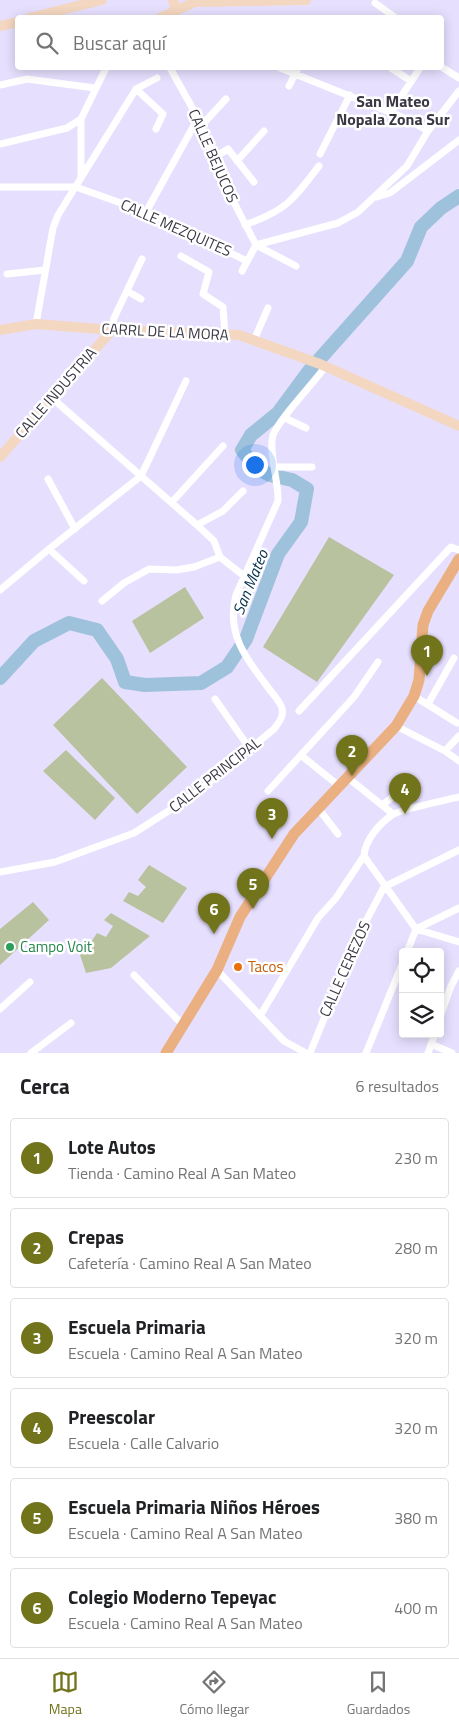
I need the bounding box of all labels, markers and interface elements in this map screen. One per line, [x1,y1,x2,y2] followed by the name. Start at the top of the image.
[15,15,444,70] search box
[73,28,166,57] text: Buscar aquí
[33,29,61,57] icon: search
[336,89,450,131] district label: San Mateo Nopala Zona Sur
[182,105,244,206] street label: CALLE BEJUCOS
[117,193,235,262] street label: CALLE MEZQUITES
[101,317,229,346] street label: CARRL DE LA MORA
[10,342,102,443] street label: CALLE INDUSTRIA
[242,452,268,478] your location
[226,545,274,618] water label: San Mateo
[411,635,443,676] pin: 1
[164,731,266,818] street label: CALLE PRINCIPAL
[336,735,368,776] pin: 2
[389,773,421,814] pin: 4
[256,798,288,839] pin: 3
[237,868,269,909] pin: 5
[198,893,230,934] pin: 6
[313,917,376,1021] street label: CALLE CEREZOS
[20,935,93,958] place label: Campo Voit
[4,941,16,953] marker: Campo Voit
[399,948,444,1038] map controls
[399,948,444,993] button: locate
[248,955,283,978] place label: Tacos
[232,961,244,973] marker: Tacos
[399,993,444,1038] button: layers
[20,1070,70,1102] text: Cerca
[355,1074,439,1098] text: 6 resultados
[68,1132,156,1161] text: Lote Autos
[33,1146,41,1170] text: 1
[394,1146,438,1170] text: 230 m
[68,1161,296,1185] text: Tienda · Camino Real A San Mateo
[68,1222,124,1251] text: Crepas
[33,1236,41,1260] text: 2
[394,1236,438,1260] text: 280 m
[68,1251,312,1275] text: Cafetería · Camino Real A San Mateo
[68,1312,206,1341] text: Escuela Primaria
[33,1326,41,1350] text: 3
[394,1326,438,1350] text: 320 m
[68,1341,303,1365] text: Escuela · Camino Real A San Mateo
[68,1402,155,1431] text: Preescolar
[33,1416,41,1440] text: 4
[394,1416,438,1440] text: 320 m
[68,1431,219,1455] text: Escuela · Calle Calvario
[68,1492,320,1521] text: Escuela Primaria Niños Héroes
[33,1506,41,1530] text: 5
[394,1506,438,1530] text: 380 m
[68,1521,303,1545] text: Escuela · Camino Real A San Mateo
[68,1582,277,1611] text: Colegio Moderno Tepeyac
[33,1596,41,1620] text: 6
[394,1596,438,1620] text: 400 m
[68,1611,303,1635] text: Escuela · Camino Real A San Mateo
[49,1668,82,1719] tab: Mapa
[180,1668,249,1719] tab: Cómo llegar
[347,1668,410,1719] tab: Guardados

